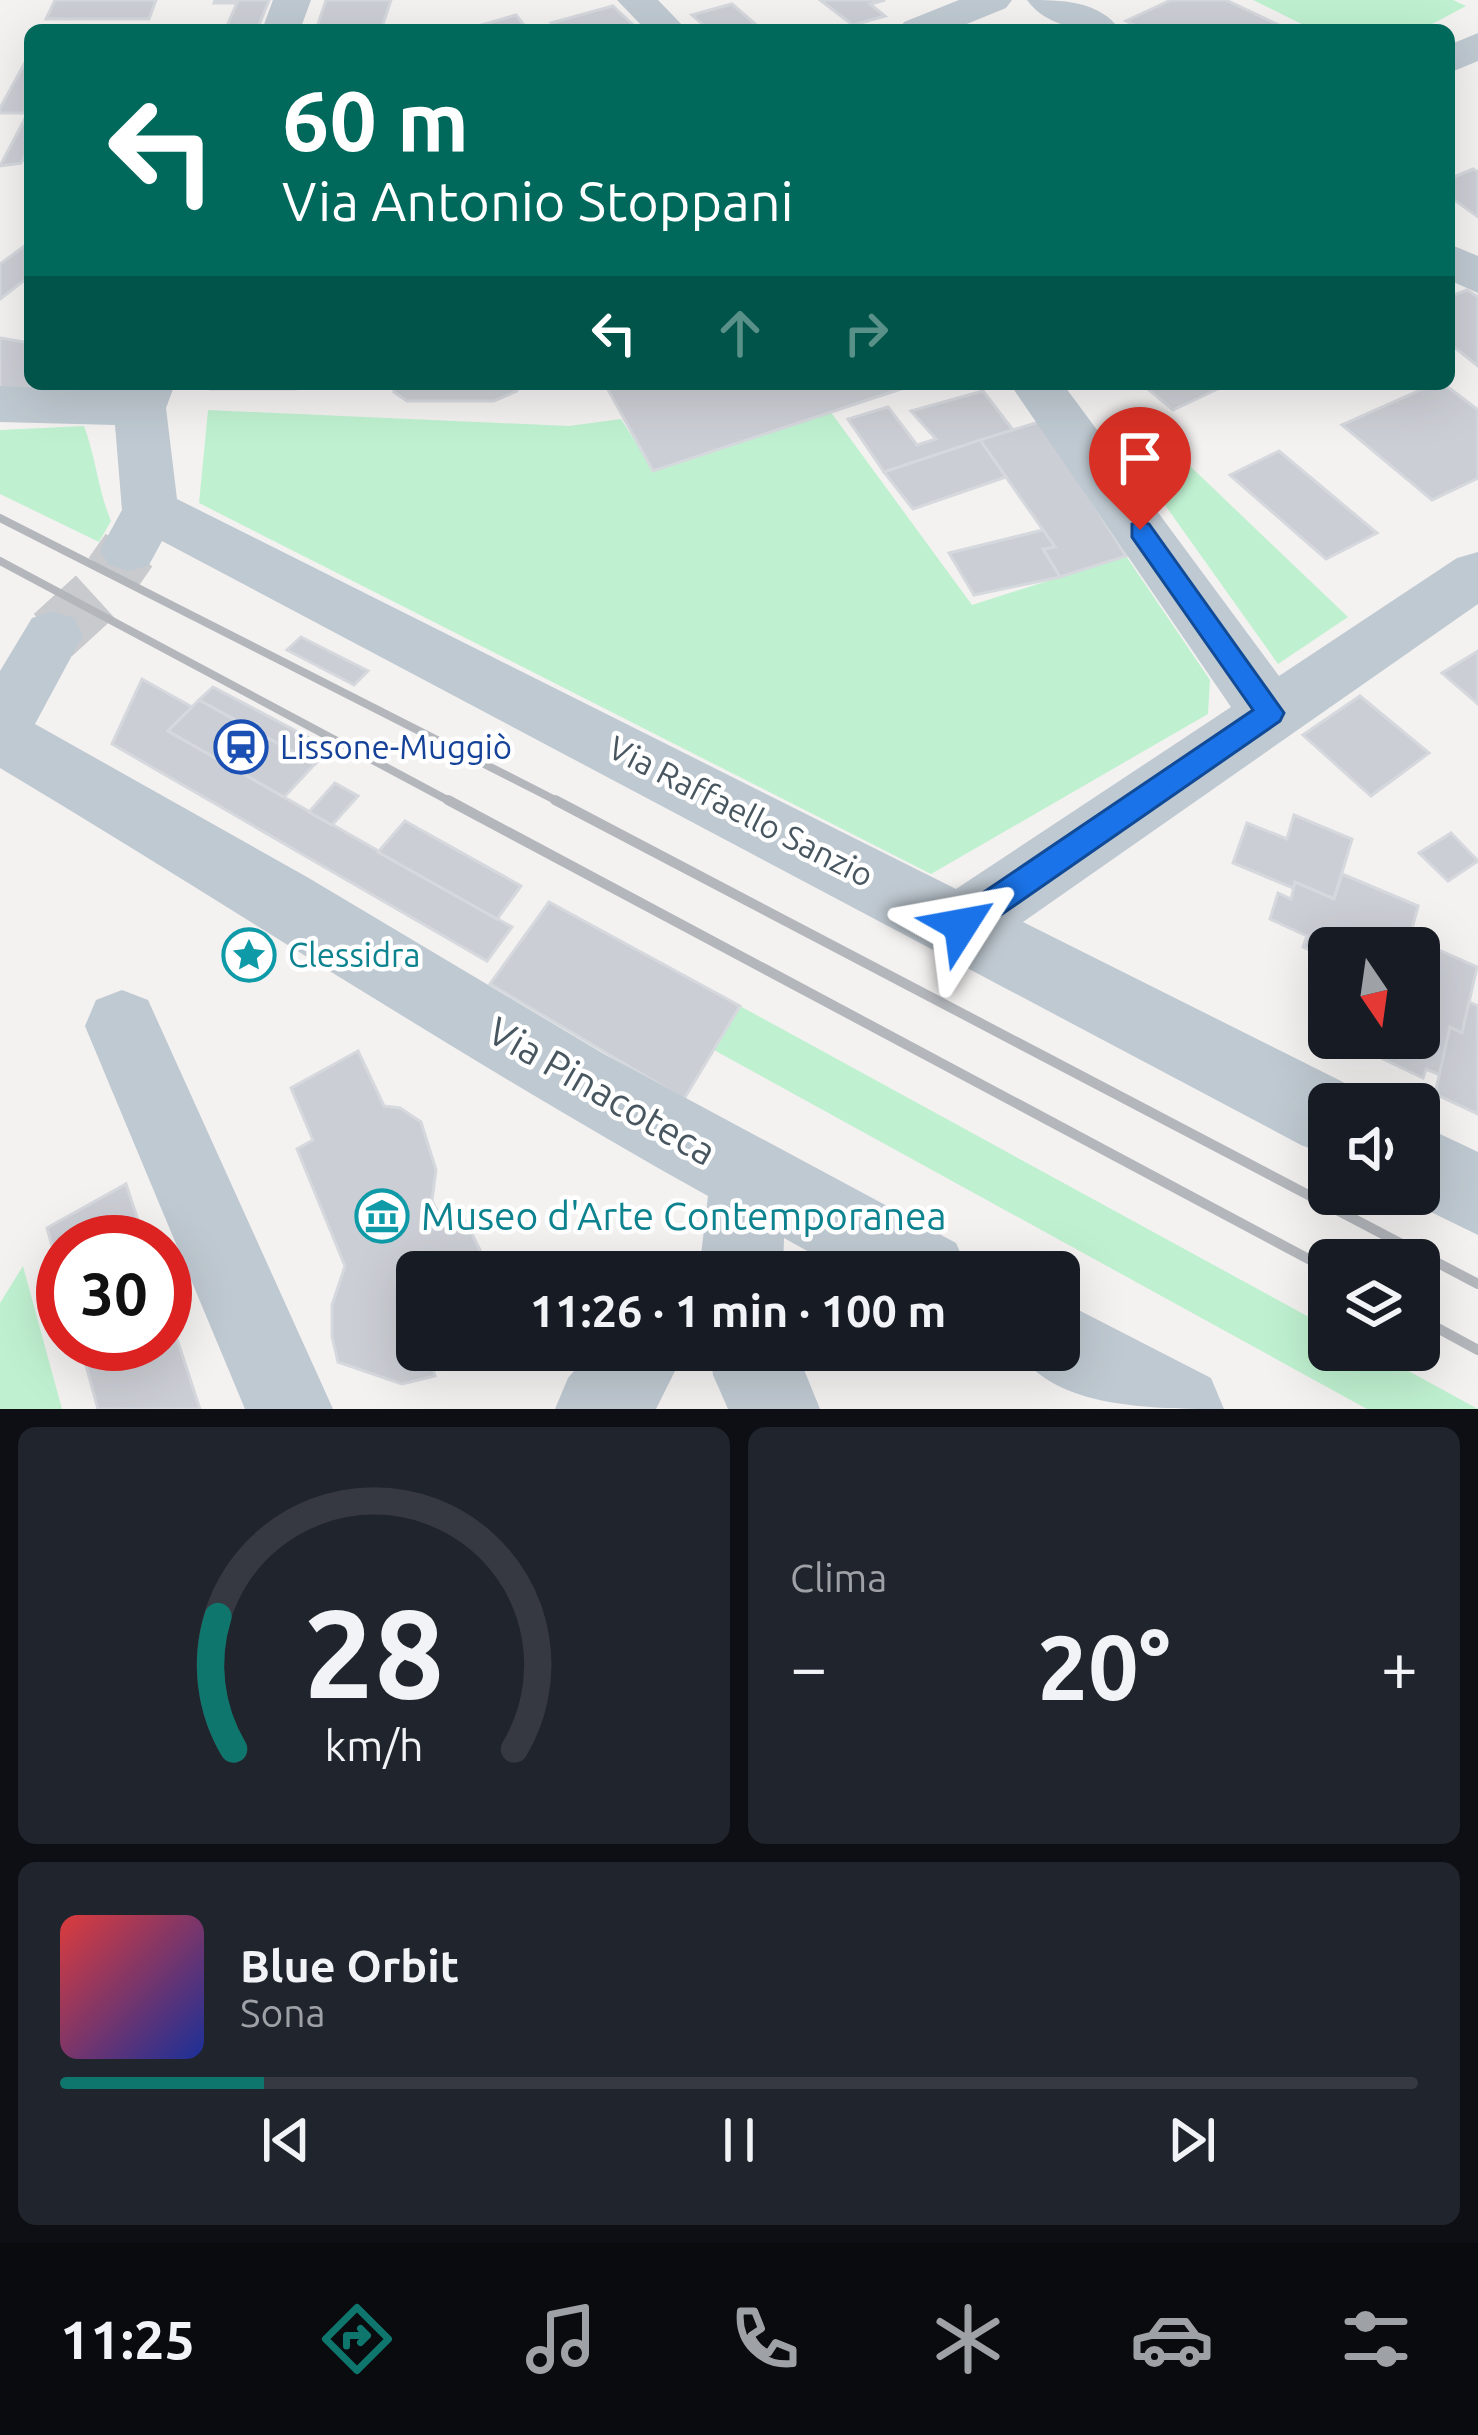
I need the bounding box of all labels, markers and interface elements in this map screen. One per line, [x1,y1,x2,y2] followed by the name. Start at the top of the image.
[84,72,240,228] icon: left
[282,73,469,167] text: 60 m
[282,171,794,231] text: Via Antonio Stoppani
[581,300,647,366] icon: left
[707,300,773,366] icon: ahead
[833,300,899,366] icon: right
[1089,407,1191,530] pin
[1107,425,1173,491] icon: arrive
[213,719,269,775] station icon: Lissone-Muggiò
[280,728,512,765] place label: Lissone-Muggiò
[603,728,880,893] street label: Via Raffaello Sanzio
[898,862,1024,988] position arrow
[221,927,277,983] place icon: Clessidra
[1308,927,1440,1059] north arrow
[1308,927,1440,1371] map controls
[288,936,421,973] place label: Clessidra
[481,1008,724,1173] street label: Via Pinacoteca
[1308,1083,1440,1215] button: sound
[354,1188,410,1244] museum icon: Museo d'Arte Contemporanea
[421,1194,947,1237] place label: Museo d'Arte Contemporanea
[36,1215,192,1371] speed limit sign: 30
[1308,1239,1440,1371] button: layers
[530,1285,946,1336] text: 11:26 · 1 min · 100 m
[790,1556,887,1599] text: Clima
[304,1582,444,1722] text: 28
[1037,1616,1171,1717] text: 20°
[790,1629,827,1703] text: −
[1381,1629,1418,1703] text: +
[324,1720,424,1768] text: km/h
[240,1940,459,1991] text: Blue Orbit
[240,1991,326,2034] text: Sona
[253,2107,319,2173] icon: previous
[706,2107,772,2173] icon: pause
[1159,2107,1225,2173] icon: next
[315,2297,399,2381] icon: directions
[519,2297,603,2381] icon: music
[723,2297,807,2381] icon: phone
[926,2297,1010,2381] icon: climate
[1130,2297,1214,2381] icon: car
[1334,2297,1418,2381] icon: filters
[60,2309,195,2369] text: 11:25

